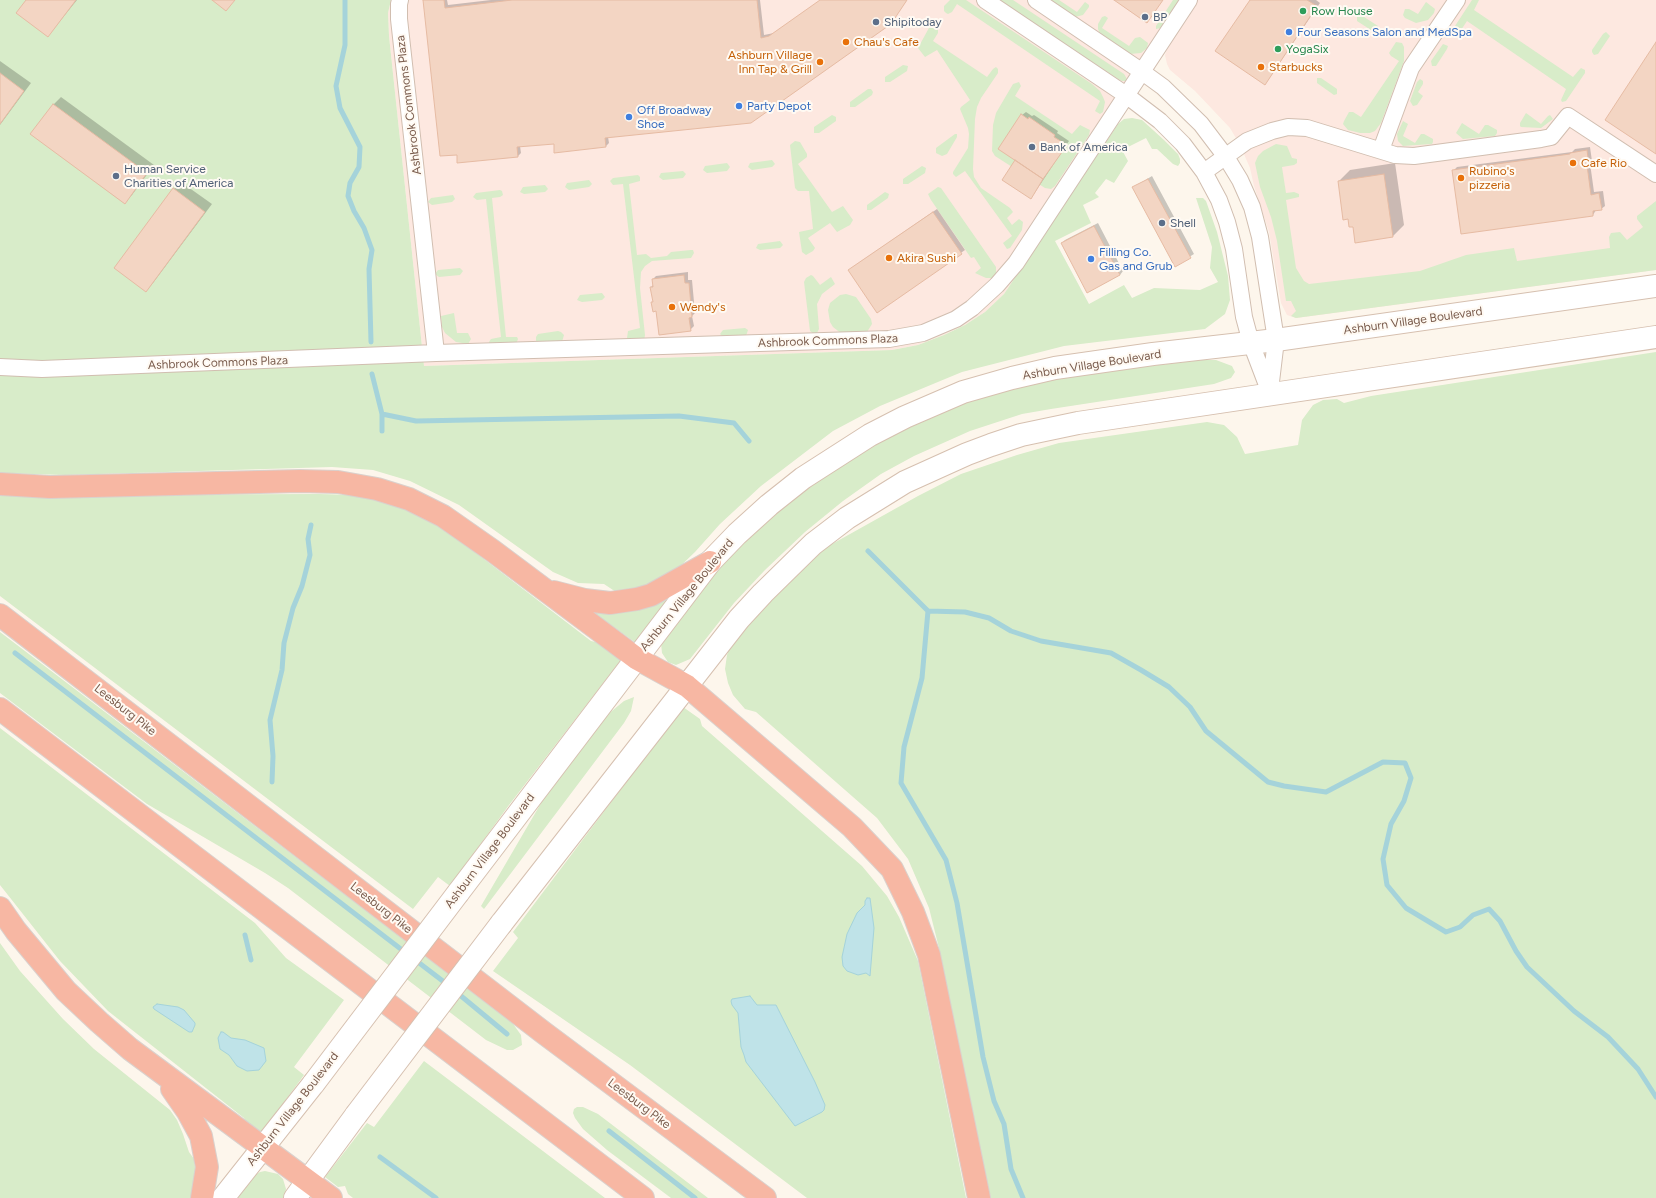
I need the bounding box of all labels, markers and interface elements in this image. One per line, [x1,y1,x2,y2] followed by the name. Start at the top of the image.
[1311,4,1372,18] place label: Row House
[1298,6,1308,16] marker: Row House
[1153,10,1167,24] place label: BP
[1140,12,1150,22] marker: BP
[884,15,942,29] place label: Shipitoday
[871,17,881,27] marker: Shipitoday
[1297,25,1472,39] place label: Four Seasons Salon and MedSpa
[1284,27,1294,37] marker: Four Seasons Salon and MedSpa
[393,35,425,175] street label: Ashbrook Commons Plaza
[854,35,919,49] place label: Chau's Cafe
[841,37,851,47] marker: Chau's Cafe
[1286,42,1329,56] place label: YogaSix
[1273,44,1283,54] marker: YogaSix
[728,48,812,76] place label: Ashburn Village Inn Tap & Grill
[815,57,825,67] marker: Ashburn Village Inn Tap & Grill
[1269,60,1323,74] place label: Starbucks
[1256,62,1266,72] marker: Starbucks
[747,99,811,113] place label: Party Depot
[734,101,744,111] marker: Party Depot
[637,103,711,131] place label: Off Broadway Shoe
[624,112,634,122] marker: Off Broadway Shoe
[1040,140,1128,154] place label: Bank of America
[1027,142,1037,152] marker: Bank of America
[1581,156,1627,170] place label: Cafe Rio
[1568,158,1578,168] marker: Cafe Rio
[124,162,233,190] place label: Human Service Charities of America
[1469,164,1515,192] place label: Rubino's pizzeria
[111,171,121,181] marker: Human Service Charities of America
[1456,173,1466,183] marker: Rubino's pizzeria
[1170,216,1196,230] place label: Shell
[1157,218,1167,228] marker: Shell
[1099,245,1173,273] place label: Filling Co. Gas and Grub
[897,251,956,265] place label: Akira Sushi
[884,253,894,263] marker: Akira Sushi
[1086,254,1096,264] marker: Filling Co. Gas and Grub
[680,300,726,314] place label: Wendy's
[667,302,677,312] marker: Wendy's
[1343,304,1483,338] street label: Ashburn Village Boulevard
[758,331,898,351] street label: Ashbrook Commons Plaza
[1022,347,1162,383] street label: Ashburn Village Boulevard
[148,353,288,373] street label: Ashbrook Commons Plaza
[637,536,737,654] street label: Ashburn Village Boulevard
[91,681,159,739] street label: Leesburg Pike
[442,791,538,911] street label: Ashburn Village Boulevard
[347,879,415,937] street label: Leesburg Pike
[244,1049,342,1169] street label: Ashburn Village Boulevard
[605,1076,673,1132] street label: Leesburg Pike

